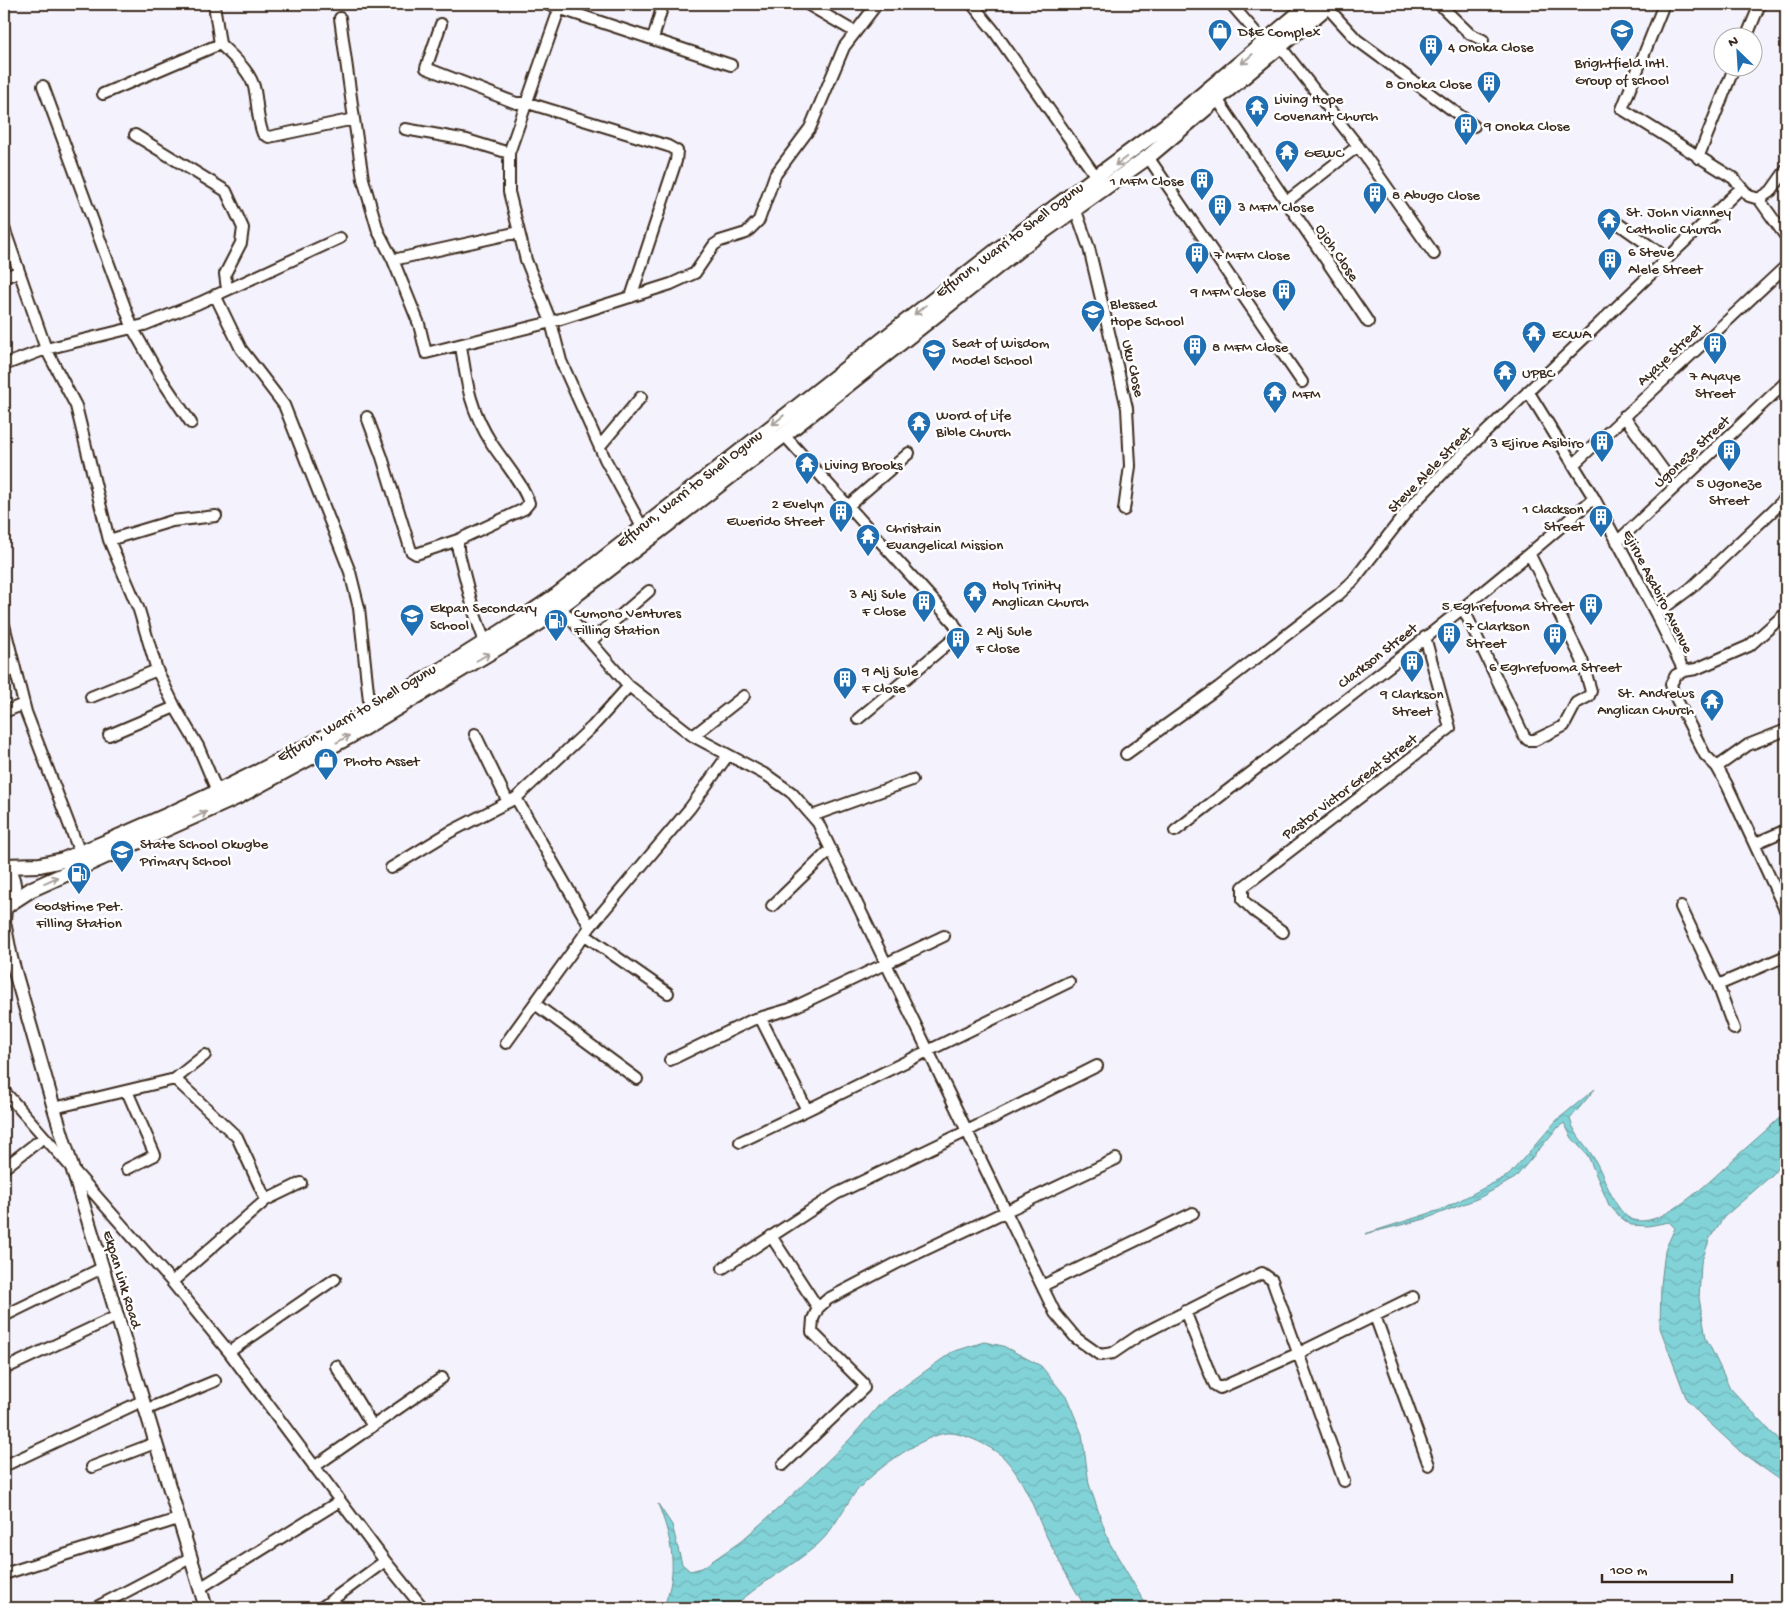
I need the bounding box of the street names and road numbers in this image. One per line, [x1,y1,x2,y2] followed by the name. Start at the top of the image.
[933,179,1088,302] street label: Effurun, Warri to Shell Ogunu
[1311,221,1362,285] street label: Ojoh Close
[1634,319,1708,390] street label: Ayaye Street
[1117,338,1147,399] street label: Uku Close
[1650,411,1736,492] street label: Ugoneze Street
[1385,422,1478,517] street label: Steve Alele Street
[613,427,767,552] street label: Effurun, Warri to Shell Ogunu
[1618,527,1696,657] street label: Ejirue Asabiro Avenue
[1335,619,1423,693] street label: Clarkson Street
[274,661,440,767] street label: Effurun, Warri to Shell Ogunu
[1278,730,1423,845] street label: Pastor Victor Great Street
[98,1229,145,1332] street label: Ekpan Link Road

